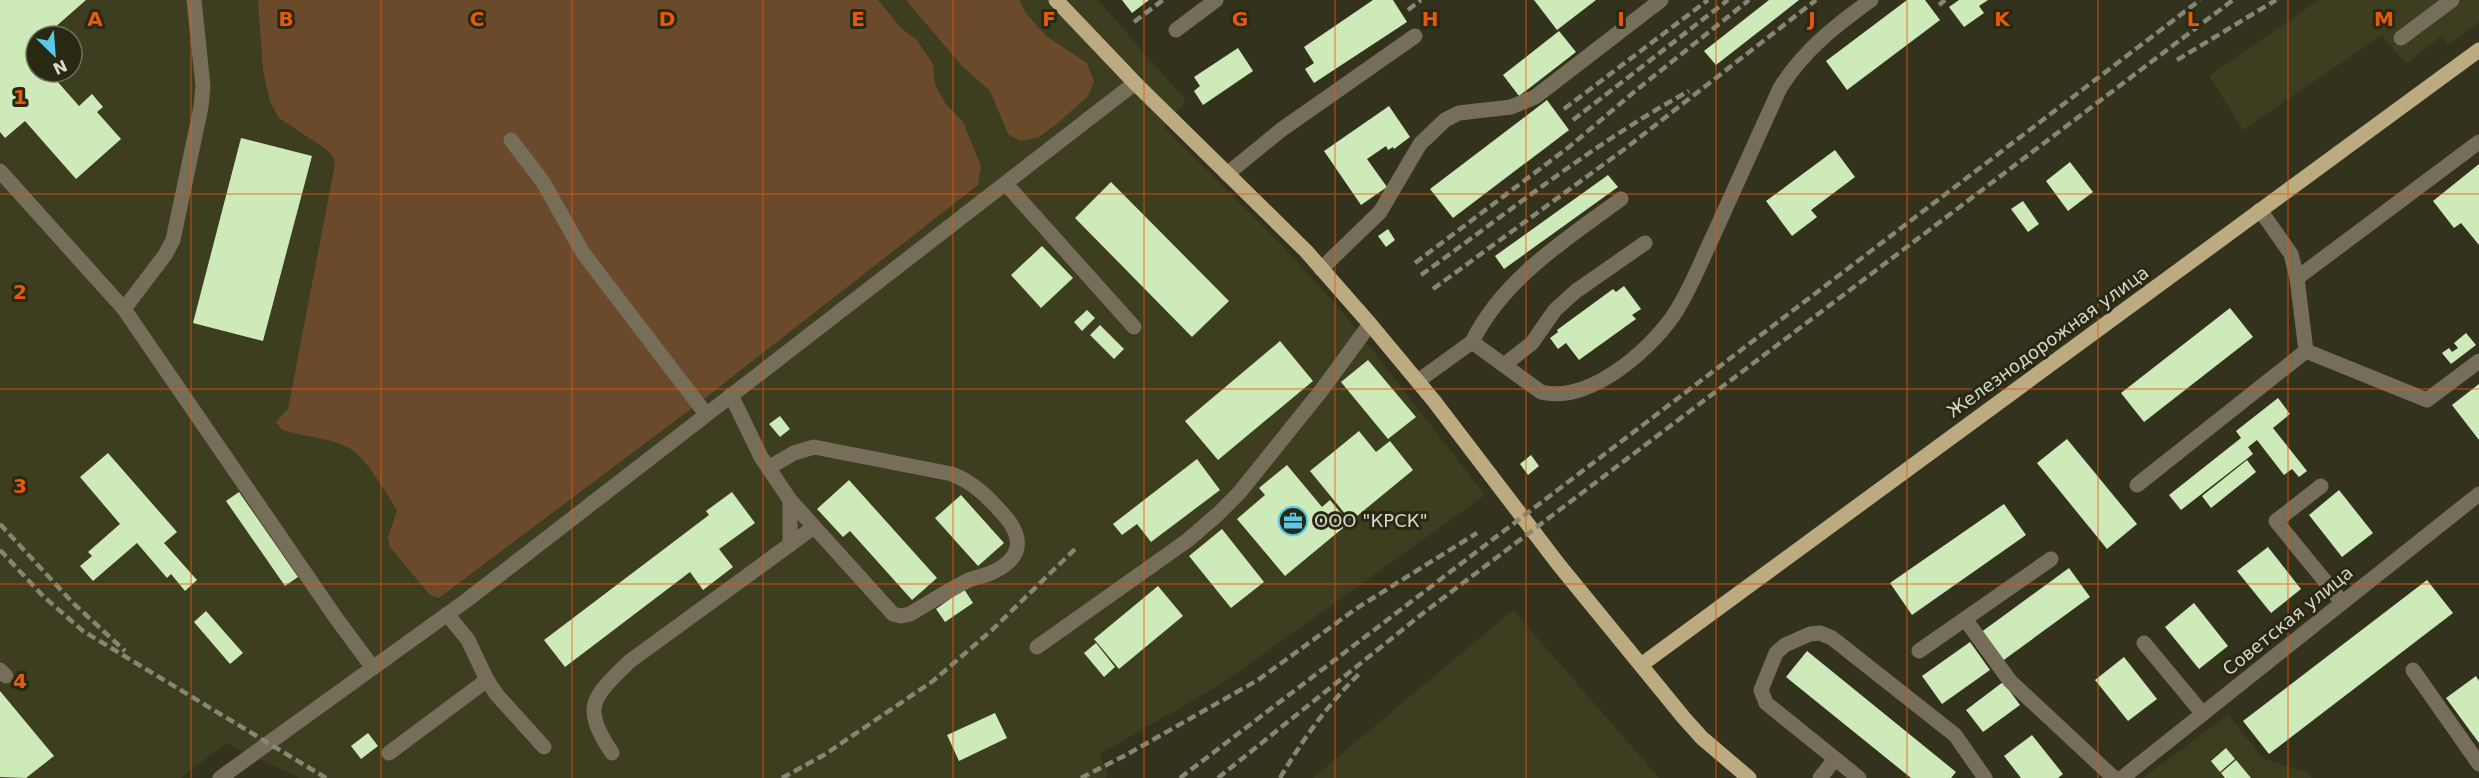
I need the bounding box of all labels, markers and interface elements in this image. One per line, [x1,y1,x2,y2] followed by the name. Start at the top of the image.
[87,7,103,31] text: A
[278,7,294,31] text: B
[470,7,484,31] text: C
[659,7,675,31] text: D
[851,7,865,31] text: E
[1042,7,1056,31] text: F
[1232,7,1248,31] text: G
[1422,7,1438,31] text: H
[1617,7,1625,31] text: I
[1806,7,1816,31] text: J
[1994,7,2011,31] text: K
[2187,7,2200,31] text: L
[2374,7,2394,31] text: M
[24,24,84,84] north arrow
[50,56,70,79] text: N
[13,85,27,109] text: 1
[1943,261,2153,422] street label: Железнодорожная улица
[13,280,27,304] text: 2
[13,474,27,498] text: 3
[1277,505,1309,537] office icon: ООО "КРСК"
[1314,510,1428,531] place label: ООО "КРСК"
[2218,562,2357,680] street label: Советская улица
[13,669,27,693] text: 4

